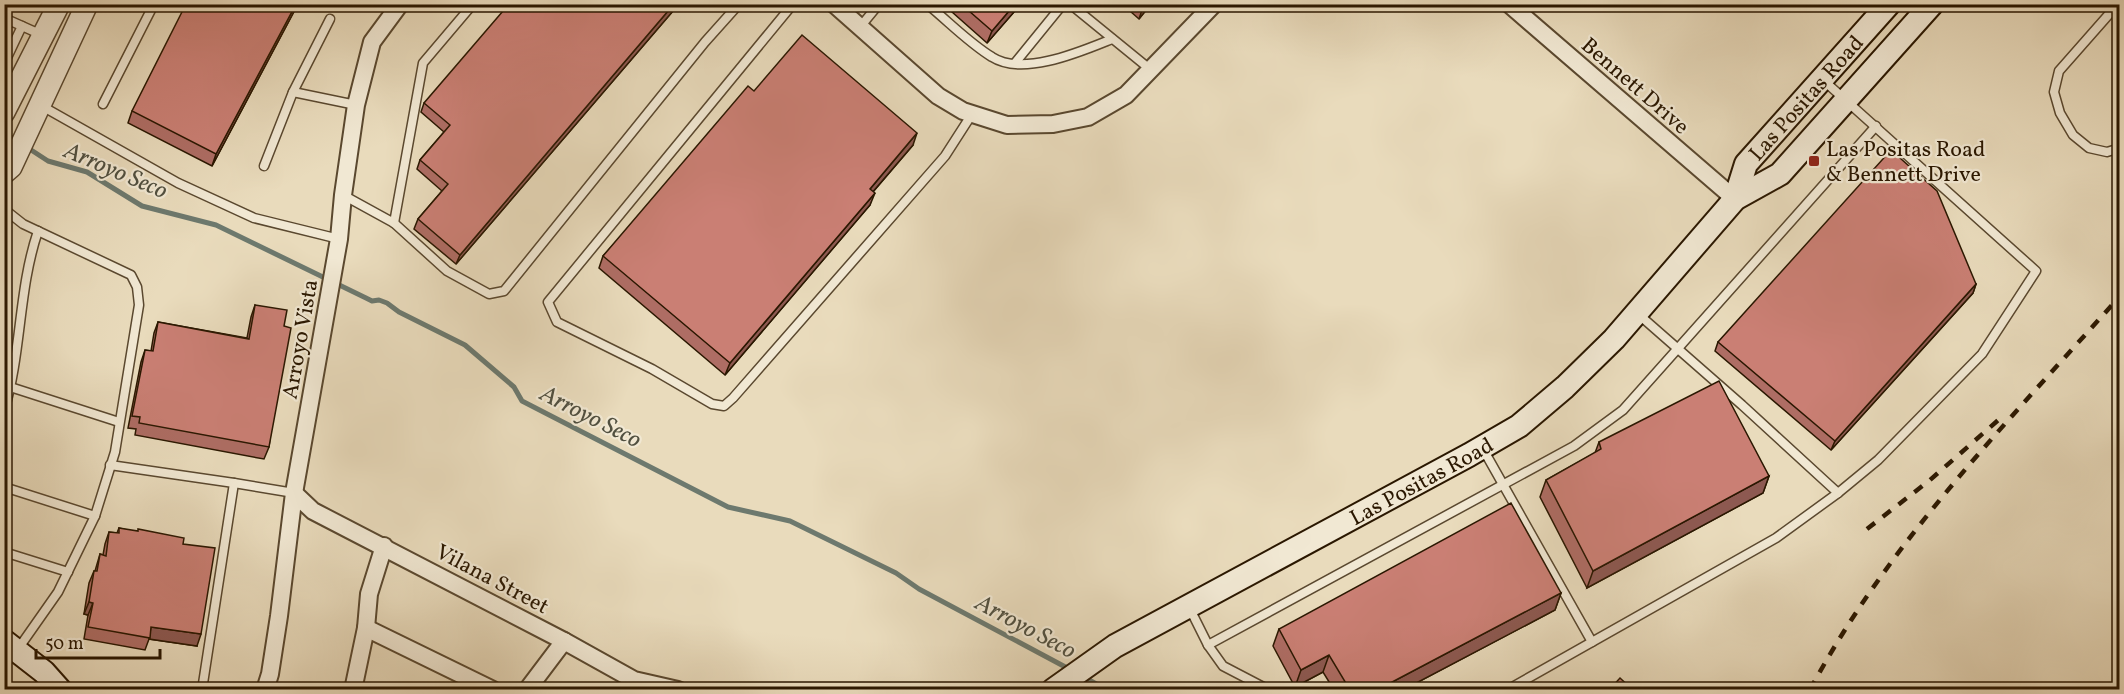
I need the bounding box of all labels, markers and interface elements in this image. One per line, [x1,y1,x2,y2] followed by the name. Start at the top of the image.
[1743,29,1872,169] street label: Las Positas Road
[1574,31,1695,143] street label: Bennett Drive
[57,134,172,209] water label: Arroyo Seco
[1826,135,1985,191] place label: Las Positas Road & Bennett Drive
[1807,154,1821,168] marker: Las Positas Road & Bennett Drive
[276,277,327,402] street label: Arroyo Vista
[533,377,647,458] water label: Arroyo Seco
[1345,431,1500,534] street label: Las Positas Road
[430,537,554,623] street label: Vilana Street
[968,587,1082,669] water label: Arroyo Seco
[36,622,160,660] scale bar
[45,632,84,657] text: 50 m

